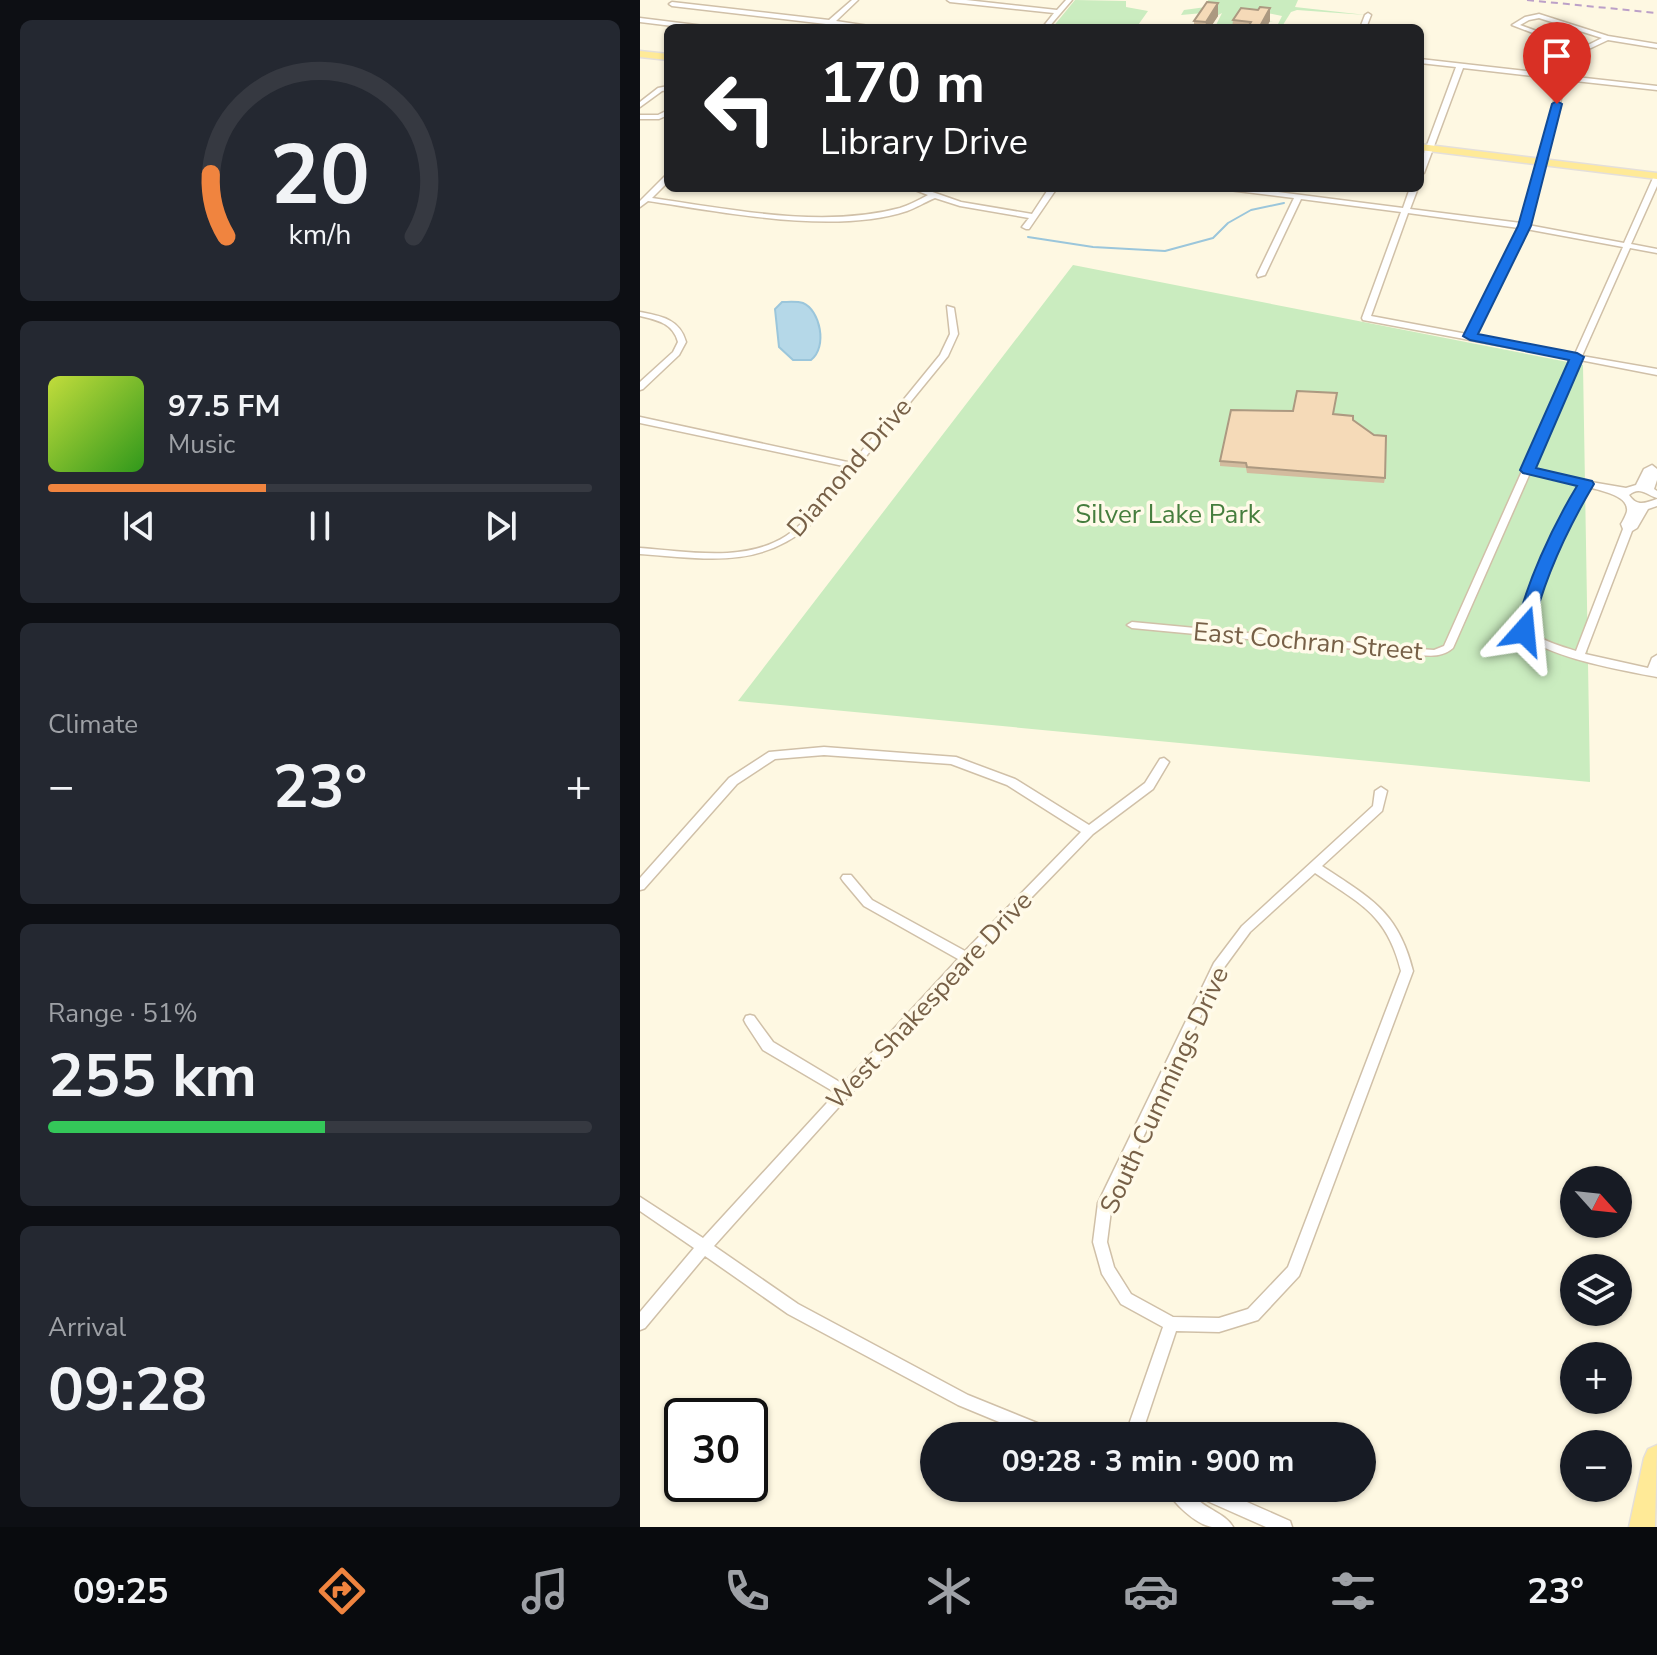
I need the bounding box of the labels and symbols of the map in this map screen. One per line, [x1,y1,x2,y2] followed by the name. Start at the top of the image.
[1523,22,1591,104] pin
[779,390,920,545] street label: Diamond Drive
[1075,497,1262,532] park label: Silver Lake Park
[1482,589,1566,673] position arrow
[1192,614,1425,669] street label: East Cochran Street
[819,884,1040,1117] street label: West Shakespeare Drive
[1092,961,1237,1219] street label: South Cummings Drive
[1560,1166,1632,1238] north arrow
[664,1398,768,1502] speed limit sign: 30

